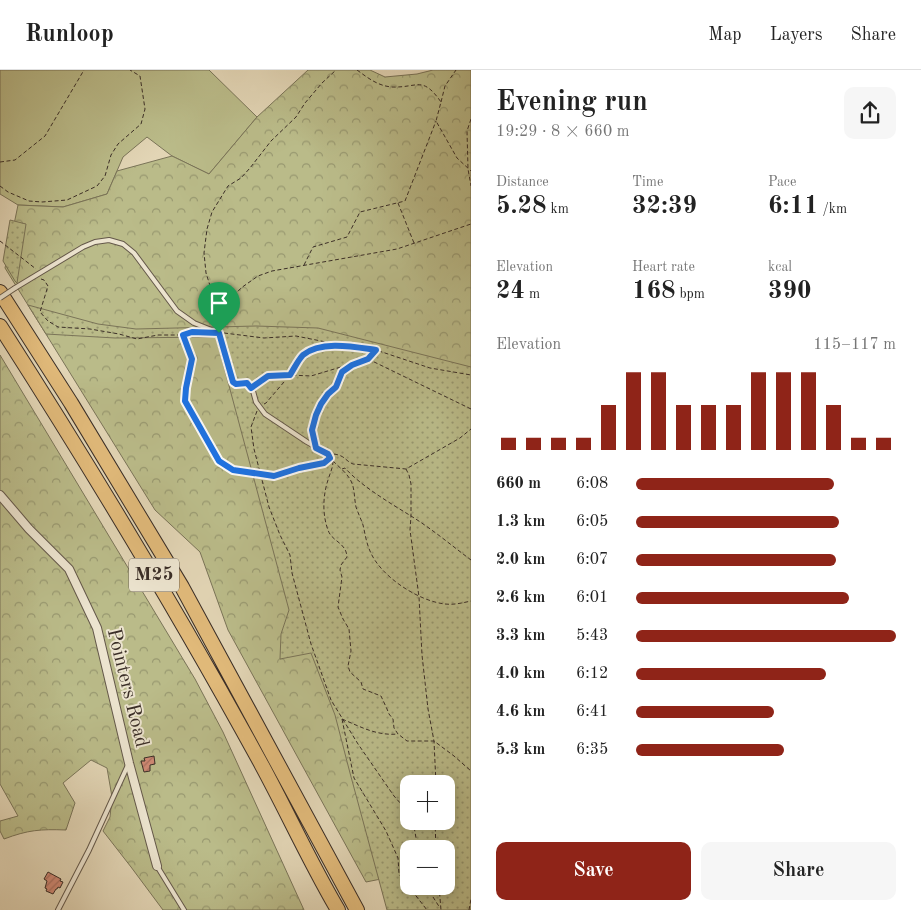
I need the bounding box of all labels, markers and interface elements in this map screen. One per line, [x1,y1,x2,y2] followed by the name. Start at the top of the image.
[25,23,114,47] text: Runloop
[708,26,742,44] text: Map
[770,26,822,44] text: Layers
[850,26,896,44] text: Share
[844,87,896,139] button: share
[496,89,648,117] text: Evening run
[496,124,629,140] text: 19:29 · 8 × 660 m
[496,175,549,189] text: Distance
[632,175,663,189] text: Time
[768,175,796,189] text: Pace
[496,194,547,219] text: 5.28
[632,194,697,219] text: 32:39
[768,194,819,219] text: 6:11
[547,202,569,216] text: km
[819,202,847,216] text: /km
[496,260,553,274] text: Elevation
[632,260,695,274] text: Heart rate
[768,260,792,274] text: kcal
[496,279,525,304] text: 24
[632,279,676,304] text: 168
[768,279,812,304] text: 390
[198,282,240,333] pin
[525,287,540,301] text: m
[676,287,705,301] text: bpm
[205,289,233,317] icon: arrive
[496,337,561,353] text: Elevation
[813,337,896,353] text: 115–117 m
[496,476,541,492] text: 660 m
[576,476,608,492] text: 6:08
[496,514,545,530] text: 1.3 km
[576,514,608,530] text: 6:05
[496,552,545,568] text: 2.0 km
[576,552,608,568] text: 6:07
[129,558,179,592] road number: M25
[496,590,545,606] text: 2.6 km
[576,590,608,606] text: 6:01
[103,626,151,750] street label: Pointers Road
[496,628,545,644] text: 3.3 km
[576,628,608,644] text: 5:43
[496,666,545,682] text: 4.0 km
[576,666,608,682] text: 6:12
[496,704,545,720] text: 4.6 km
[576,704,608,720] text: 6:41
[496,742,545,758] text: 5.3 km
[576,742,608,758] text: 6:35
[400,775,455,895] map controls
[400,775,455,830] button: +
[400,840,455,895] button: −
[496,842,691,900] button: Save
[701,842,896,900] button: Share

